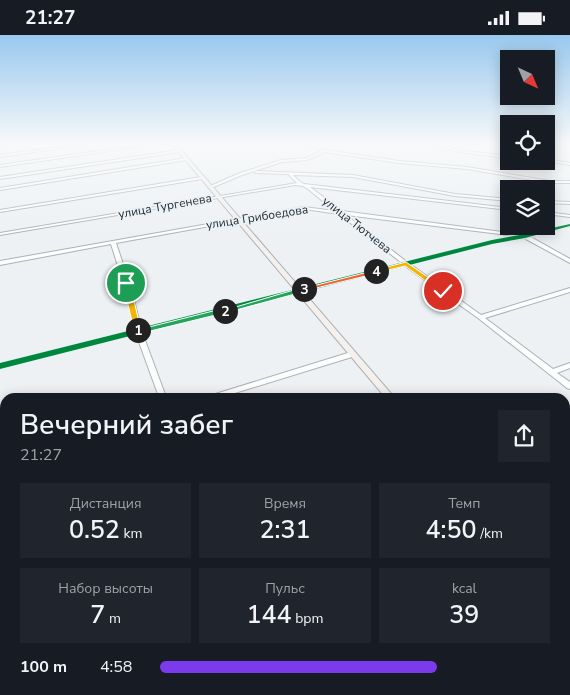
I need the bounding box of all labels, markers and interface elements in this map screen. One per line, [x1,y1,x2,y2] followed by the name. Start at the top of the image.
[25,5,75,31] text: 21:27
[500,50,555,105] north arrow
[500,50,555,235] map controls
[500,115,555,170] button: locate
[500,180,555,235] button: layers
[117,190,213,222] street label: улица Тургенева
[319,193,395,257] street label: улица Тютчева
[205,201,309,233] street label: улица Грибоедова
[364,259,388,283] pin: 4
[105,262,147,304] pin
[372,262,381,281] text: 4
[112,269,140,297] icon: arrive
[422,270,464,312] pin
[292,277,316,301] pin: 3
[429,277,457,305] icon: check
[300,280,309,299] text: 3
[212,299,238,323] pin: 2
[221,302,230,321] text: 2
[126,317,150,343] pin: 1
[134,321,143,340] text: 1
[20,406,233,444] text: Вечерний забег
[498,410,550,462] button: share
[20,444,62,466] text: 21:27
[70,494,142,513] text: Дистанция
[264,494,306,513] text: Время
[448,494,481,513] text: Темп
[69,513,120,547] text: 0.52
[260,513,310,547] text: 2:31
[426,513,477,547] text: 4:50
[120,524,142,543] text: km
[477,524,503,543] text: /km
[58,579,153,598] text: Набор высоты
[265,579,305,598] text: Пульс
[452,579,477,598] text: kcal
[90,598,105,632] text: 7
[247,598,292,632] text: 144
[449,598,479,632] text: 39
[105,609,121,628] text: m
[292,609,323,628] text: bpm
[20,656,67,678] text: 100 m
[100,656,132,678] text: 4:58

